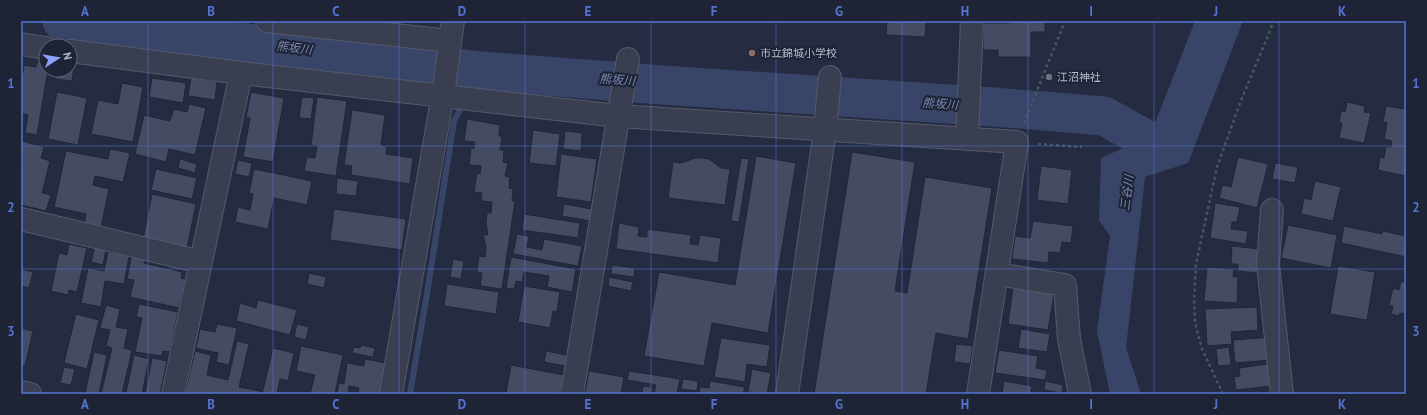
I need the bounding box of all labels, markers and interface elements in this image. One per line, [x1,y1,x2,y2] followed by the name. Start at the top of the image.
[81,3,89,20] text: A
[207,3,215,20] text: B
[332,3,340,20] text: C
[458,3,466,20] text: D
[585,3,592,20] text: E
[711,3,718,20] text: F
[835,3,843,20] text: G
[961,3,969,20] text: H
[1089,3,1093,20] text: I
[1213,3,1218,20] text: J
[1338,3,1346,20] text: K
[38,38,78,78] north arrow
[275,38,315,57] water label: 熊坂川
[760,46,837,60] place label: 市立錦城小学校
[747,48,757,58] marker: 市立錦城小学校
[60,51,75,61] text: N
[1057,70,1101,84] place label: 江沼神社
[599,71,638,88] water label: 熊坂川
[1044,72,1054,82] marker: 江沼神社
[7,75,15,92] text: 1
[1412,75,1420,92] text: 1
[922,95,961,112] water label: 熊坂川
[1117,172,1136,212] water label: 三谷川
[7,199,15,216] text: 2
[1412,199,1420,216] text: 2
[7,323,15,340] text: 3
[1412,323,1420,340] text: 3
[81,396,89,413] text: A
[207,396,215,413] text: B
[332,396,340,413] text: C
[458,396,466,413] text: D
[585,396,592,413] text: E
[711,396,718,413] text: F
[835,396,843,413] text: G
[961,396,969,413] text: H
[1089,396,1093,413] text: I
[1213,396,1218,413] text: J
[1338,396,1346,413] text: K

